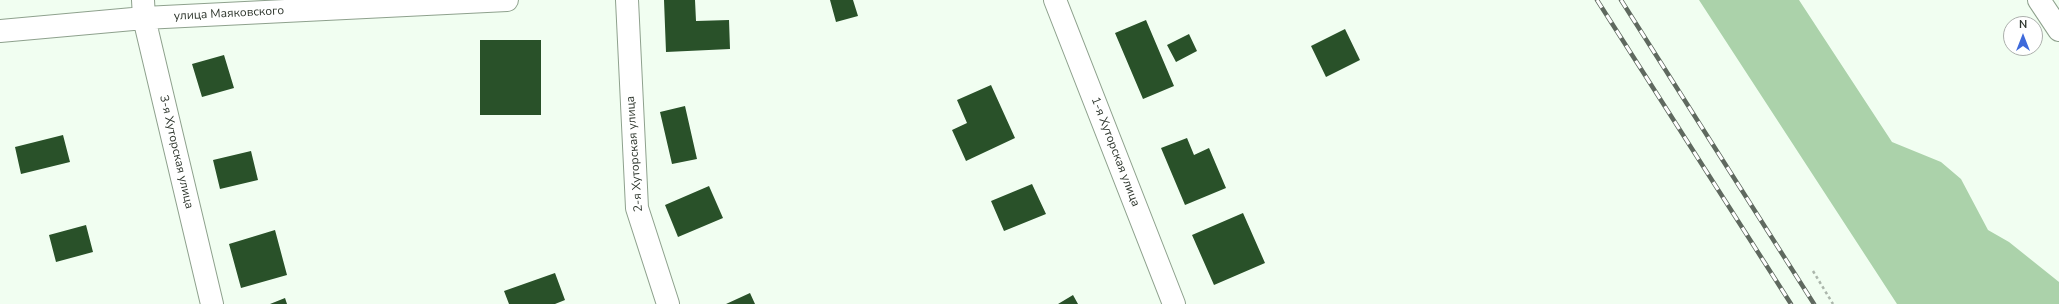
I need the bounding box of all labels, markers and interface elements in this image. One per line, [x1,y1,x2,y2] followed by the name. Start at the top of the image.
[174,4,284,24] street label: улица Маяковского
[2003,16,2043,56] north arrow
[2019,17,2027,32] text: N
[156,94,196,210] street label: 3-я Хуторская улица
[624,95,646,213] street label: 2-я Хуторская улица
[1087,95,1143,209] street label: 1-я Хуторская улица

